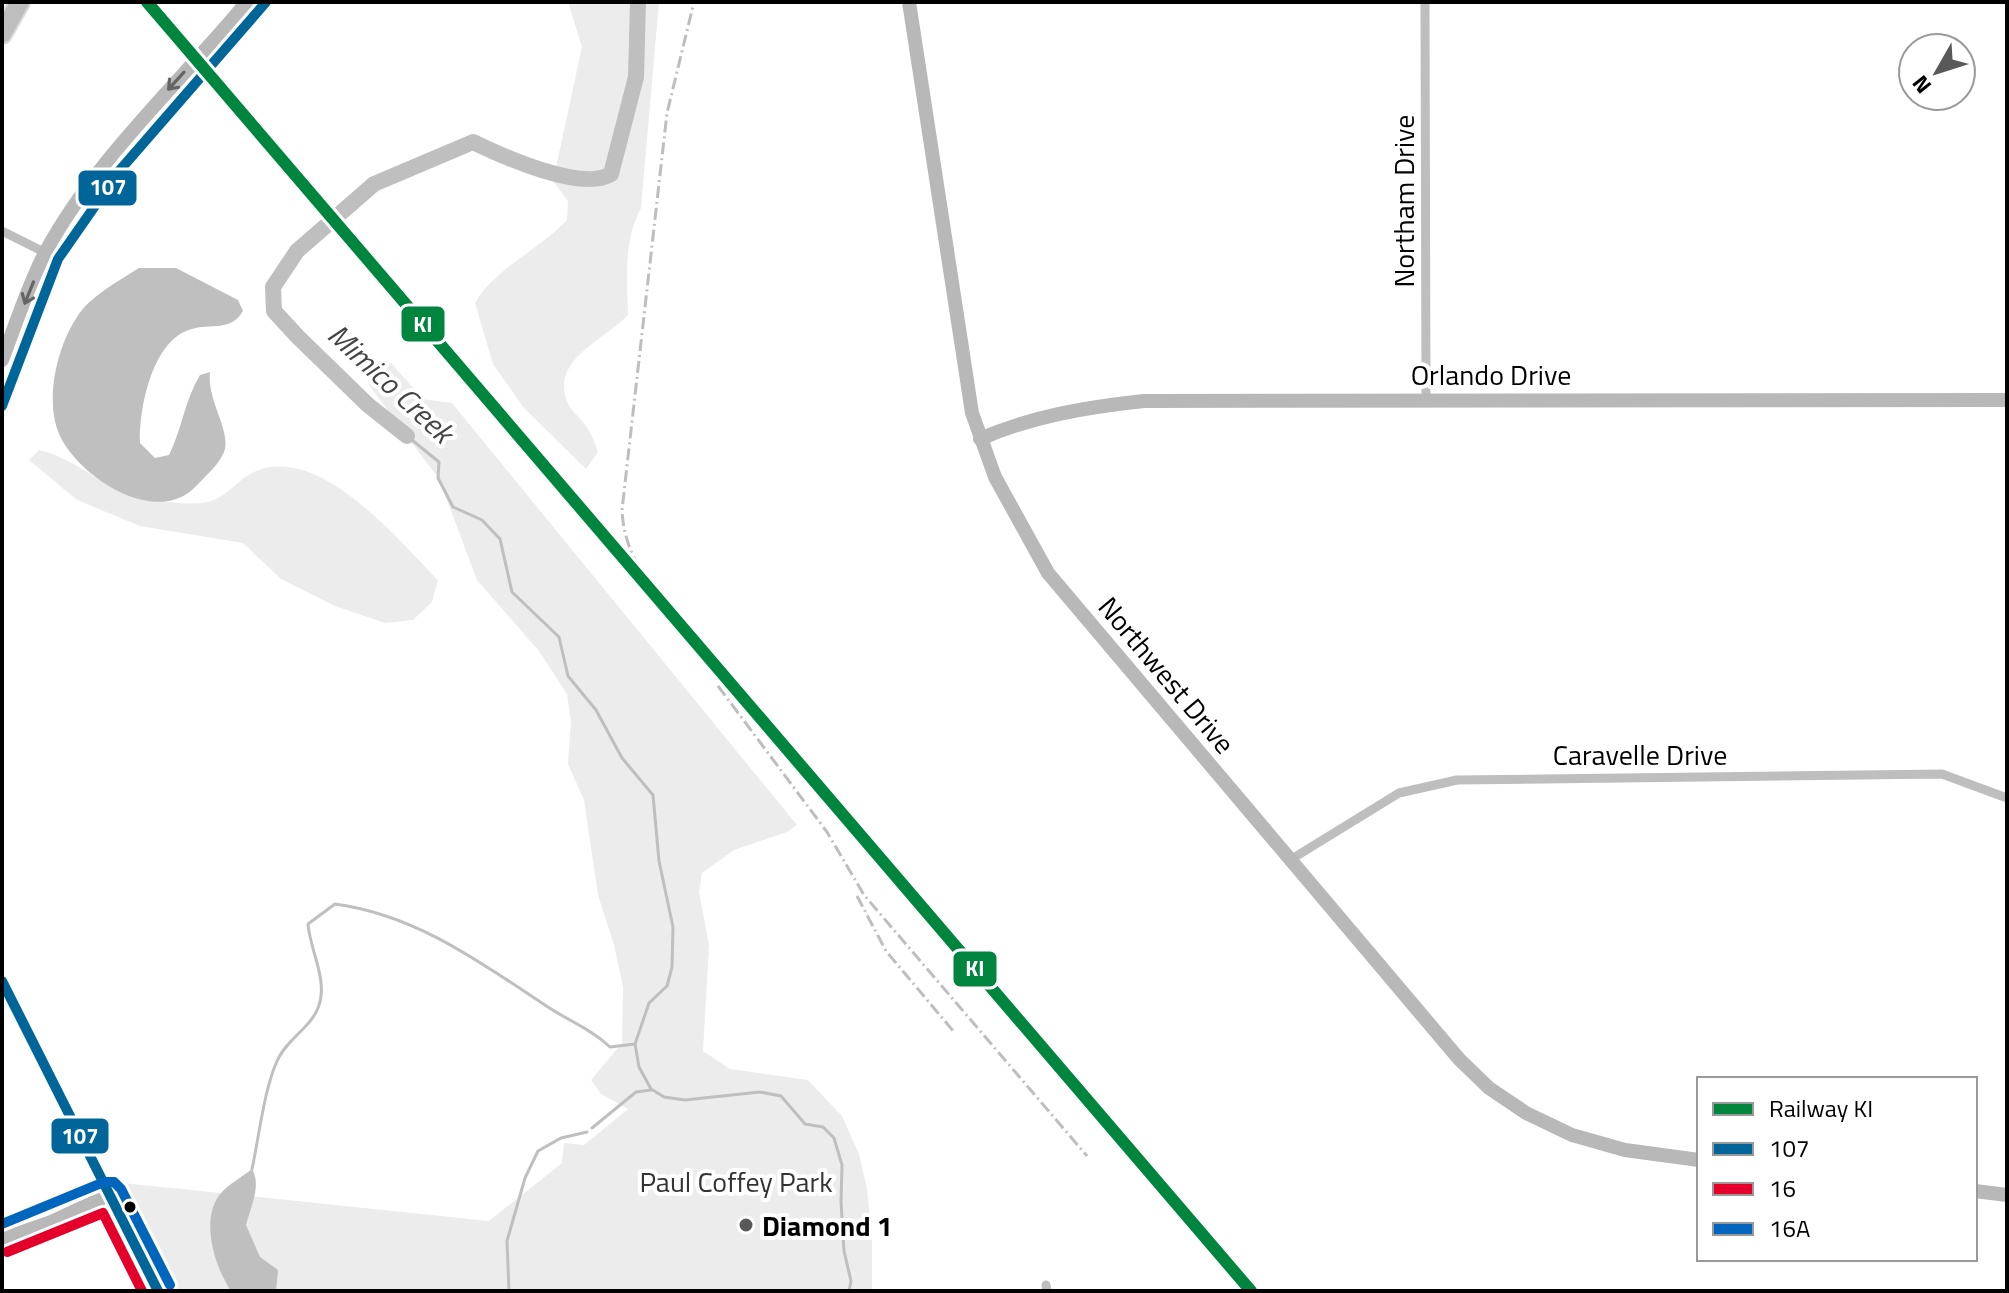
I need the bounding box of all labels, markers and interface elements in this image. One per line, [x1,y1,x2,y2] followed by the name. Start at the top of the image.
[1897,32,1977,112] north arrow
[1903,68,1939,101] text: N
[167,70,185,90] one-way arrow
[1382,115,1425,287] street label: Northam Drive
[77,169,138,207] line badge: 107
[90,170,126,204] text: 107
[21,280,35,305] one-way arrow
[400,305,446,343] line badge: KI
[413,307,433,341] text: KI
[318,312,467,456] water label: Mimico Creek
[1411,353,1571,396] street label: Orlando Drive
[1088,587,1246,763] street label: Northwest Drive
[1553,733,1727,776] street label: Caravelle Drive
[952,950,998,988] line badge: KI
[965,951,985,985] text: KI
[1697,1077,1977,1261] legend
[1769,1090,1873,1126] text: Railway KI
[50,1117,110,1155] line badge: 107
[62,1119,98,1153] text: 107
[1769,1130,1809,1166] text: 107
[639,1160,833,1203] park label: Paul Coffey Park
[1769,1170,1796,1206] text: 16
[122,1199,138,1215] unlabelled marker
[762,1204,892,1247] place label: Diamond 1
[1769,1210,1810,1246] text: 16A
[737,1216,755,1234] marker: Diamond 1

